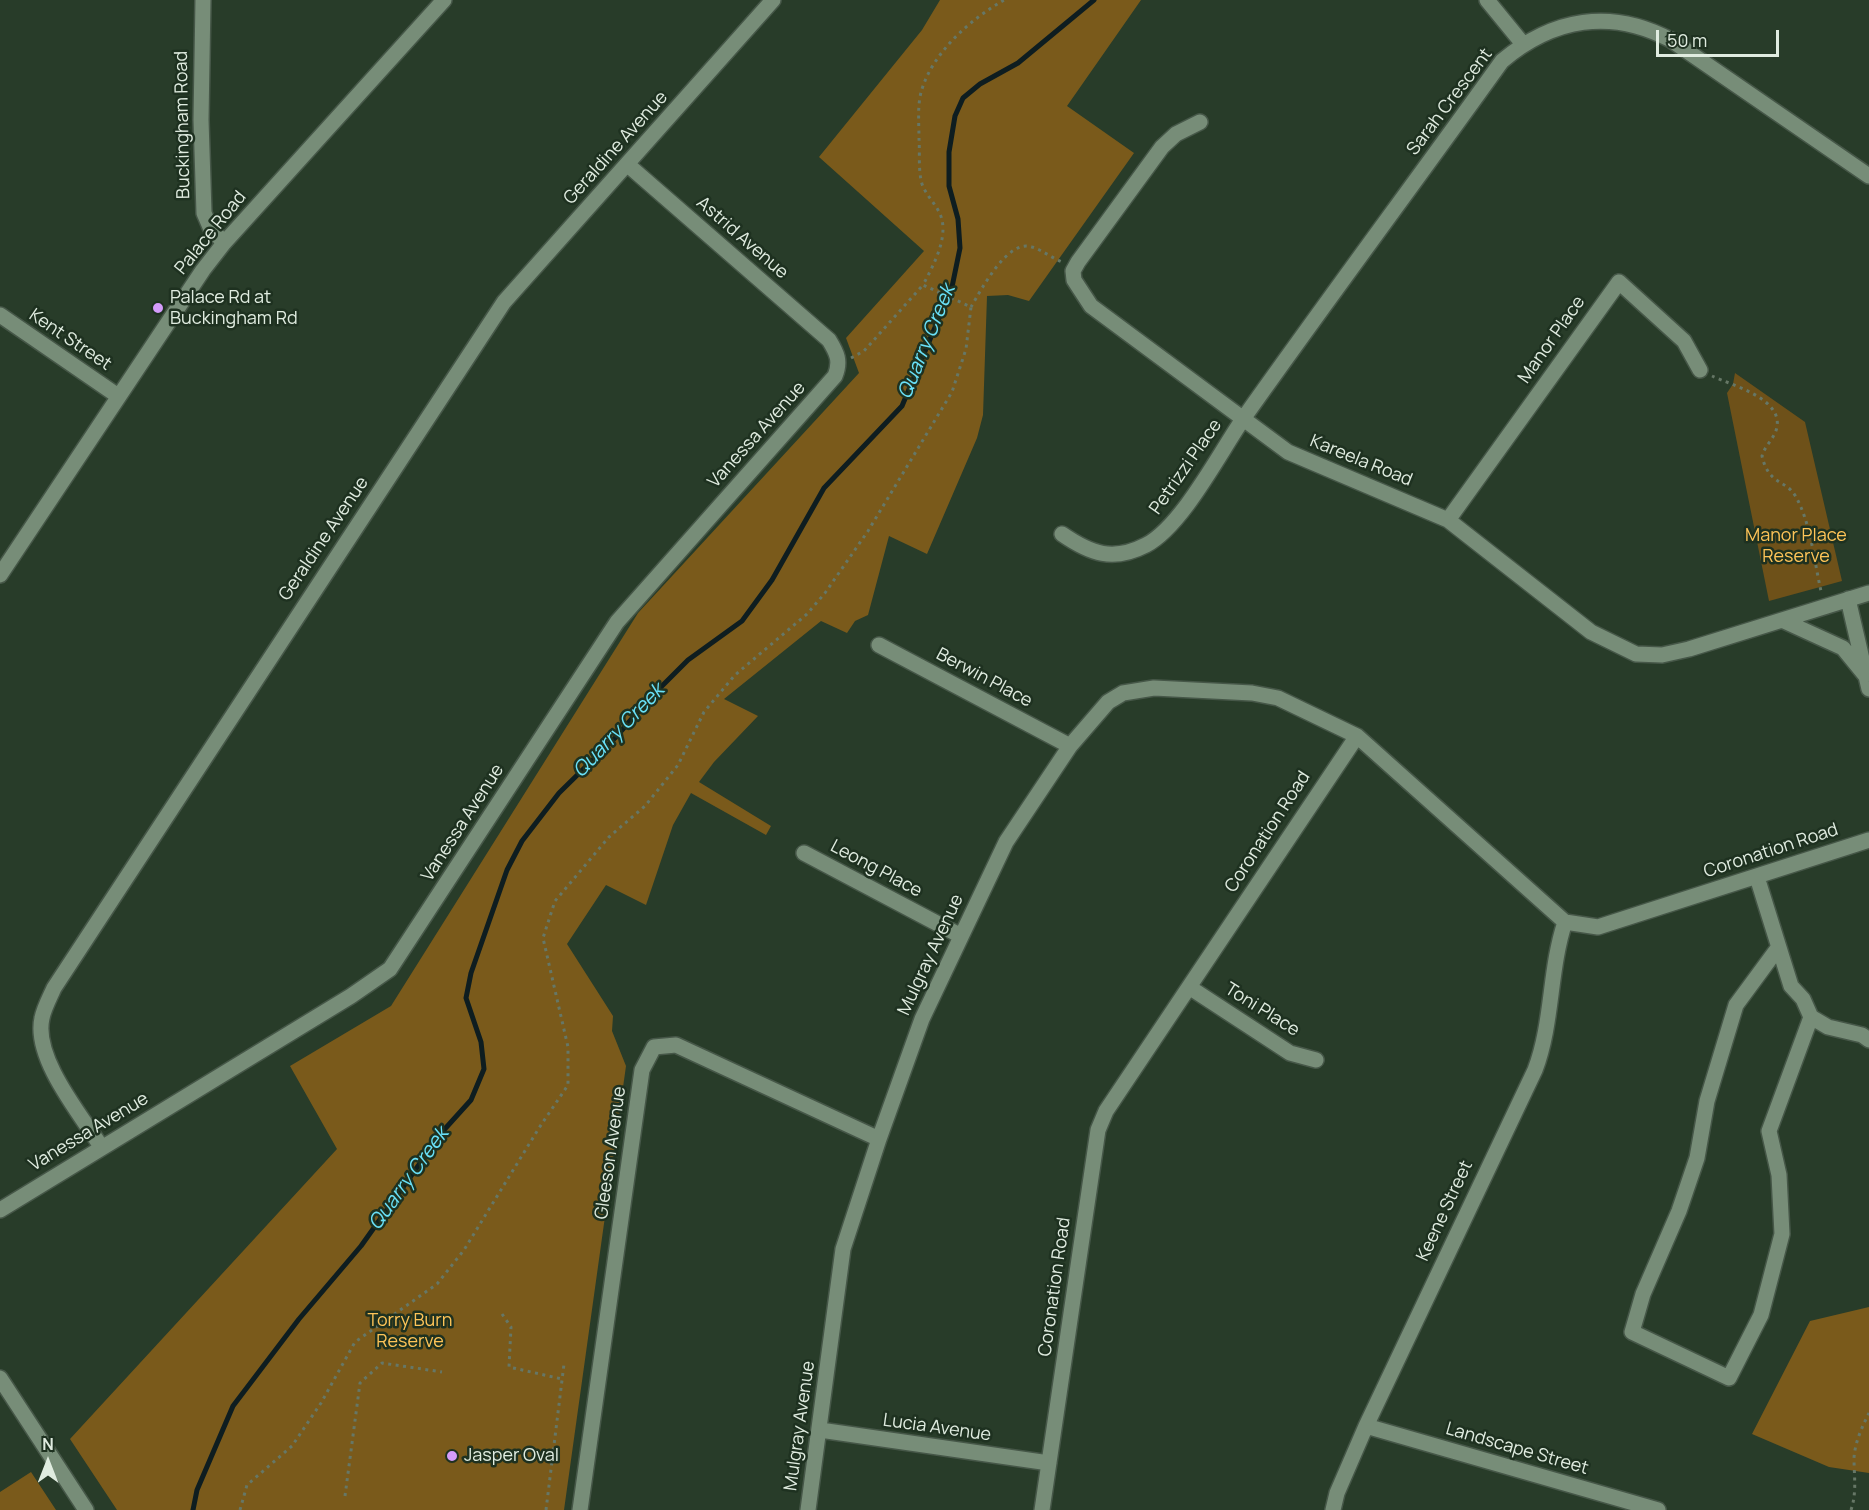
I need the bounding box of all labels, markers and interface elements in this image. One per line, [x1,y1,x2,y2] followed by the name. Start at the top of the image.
[1659,18,1782,56] scale bar
[1667,28,1707,52] text: 50 m
[1403,44,1497,160] street label: Sarah Crescent
[171,51,195,199] street label: Buckingham Road
[560,87,672,209] street label: Geraldine Avenue
[171,187,251,279] street label: Palace Road
[692,192,792,284] street label: Astrid Avenue
[893,281,961,403] water label: Quarry Creek
[170,287,298,330] place label: Palace Rd at Buckingham Rd
[1514,292,1590,388] street label: Manor Place
[151,301,165,315] marker: Palace Rd at Buckingham Rd
[25,305,115,375] street label: Kent Street
[704,377,810,493] street label: Vanessa Avenue
[1145,415,1227,519] street label: Petrizzi Place
[1307,431,1415,491] street label: Kareela Road
[275,473,373,605] street label: Geraldine Avenue
[1745,525,1847,568] park label: Manor Place Reserve
[932,644,1036,712] street label: Berwin Place
[568,679,670,783] water label: Quarry Creek
[417,760,509,886] street label: Vanessa Avenue
[1221,767,1315,897] street label: Coronation Road
[1701,819,1841,883] street label: Coronation Road
[827,836,925,902] street label: Leong Place
[894,891,968,1019] street label: Mulgray Avenue
[1221,979,1303,1041] street label: Toni Place
[591,1085,631,1221] street label: Gleeson Avenue
[25,1088,153,1176] street label: Vanessa Avenue
[364,1123,454,1235] water label: Quarry Creek
[1412,1157,1478,1265] street label: Keene Street
[1035,1216,1075,1358] street label: Coronation Road
[368,1310,452,1352] park label: Torry Burn Reserve
[780,1360,820,1492] street label: Mulgray Avenue
[882,1410,992,1446] street label: Lucia Avenue
[1443,1418,1591,1480] street label: Landscape Street
[18,1432,78,1492] north arrow
[42,1433,54,1455] text: N
[464,1445,559,1467] place label: Jasper Oval
[445,1449,459,1463] marker: Jasper Oval

